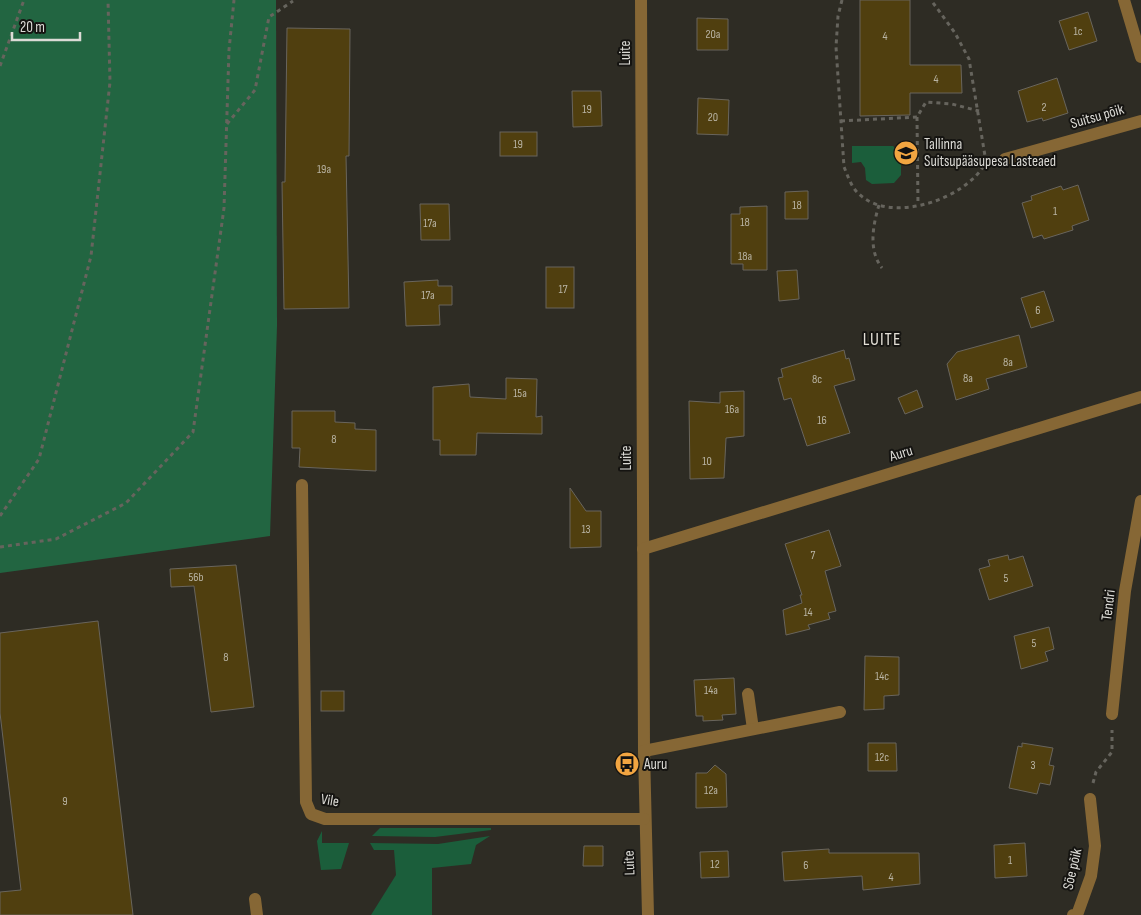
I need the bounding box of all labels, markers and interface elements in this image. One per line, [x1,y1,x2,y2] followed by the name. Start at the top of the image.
[12,10,80,42] scale bar
[20,18,45,37] text: 20 m
[1073,24,1083,39] house number: 1c
[706,27,721,42] house number: 20a
[882,29,888,44] house number: 4
[616,40,635,66] street label: Luite
[933,72,939,87] house number: 4
[1042,100,1047,115] house number: 2
[1068,100,1126,133] street label: Suitsu põik
[582,102,592,117] house number: 19
[708,110,718,125] house number: 20
[924,135,1056,171] place label: Tallinna Suitsupääsupesa Lasteaed
[513,137,523,152] house number: 19
[893,140,919,166] school or university icon: Tallinna Suitsupääsupesa Lasteaed
[317,162,331,177] house number: 19a
[792,198,802,213] house number: 18
[1053,204,1058,219] house number: 1
[740,215,750,230] house number: 18
[423,216,437,231] house number: 17a
[738,249,752,264] house number: 18a
[559,282,568,297] house number: 17
[421,288,435,303] house number: 17a
[1035,303,1041,318] house number: 6
[863,329,901,350] district label: LUITE
[1003,355,1013,370] house number: 8a
[963,371,973,386] house number: 8a
[812,372,822,387] house number: 8c
[513,386,527,401] house number: 15a
[725,402,739,417] house number: 16a
[817,413,827,428] house number: 16
[331,432,337,447] house number: 8
[886,441,915,466] street label: Auru
[617,445,636,471] street label: Luite
[702,454,712,469] house number: 10
[581,522,591,537] house number: 13
[811,548,816,563] house number: 7
[188,570,204,585] house number: 56b
[1004,571,1009,586] house number: 5
[1097,588,1120,622] street label: Tendri
[803,605,813,620] house number: 14
[1032,636,1037,651] house number: 5
[223,650,229,665] house number: 8
[875,669,889,684] house number: 14c
[704,683,718,698] house number: 14a
[875,750,889,765] house number: 12c
[614,751,640,777] bus stop icon: Auru
[643,755,667,774] place label: Auru
[1030,758,1036,773] house number: 3
[704,783,718,798] house number: 12a
[319,790,340,811] street label: Vile
[62,794,68,809] house number: 9
[1059,846,1087,892] street label: Söe põik
[620,850,639,876] street label: Luite
[1008,853,1013,868] house number: 1
[710,857,720,872] house number: 12
[803,858,809,873] house number: 6
[888,870,894,885] house number: 4

